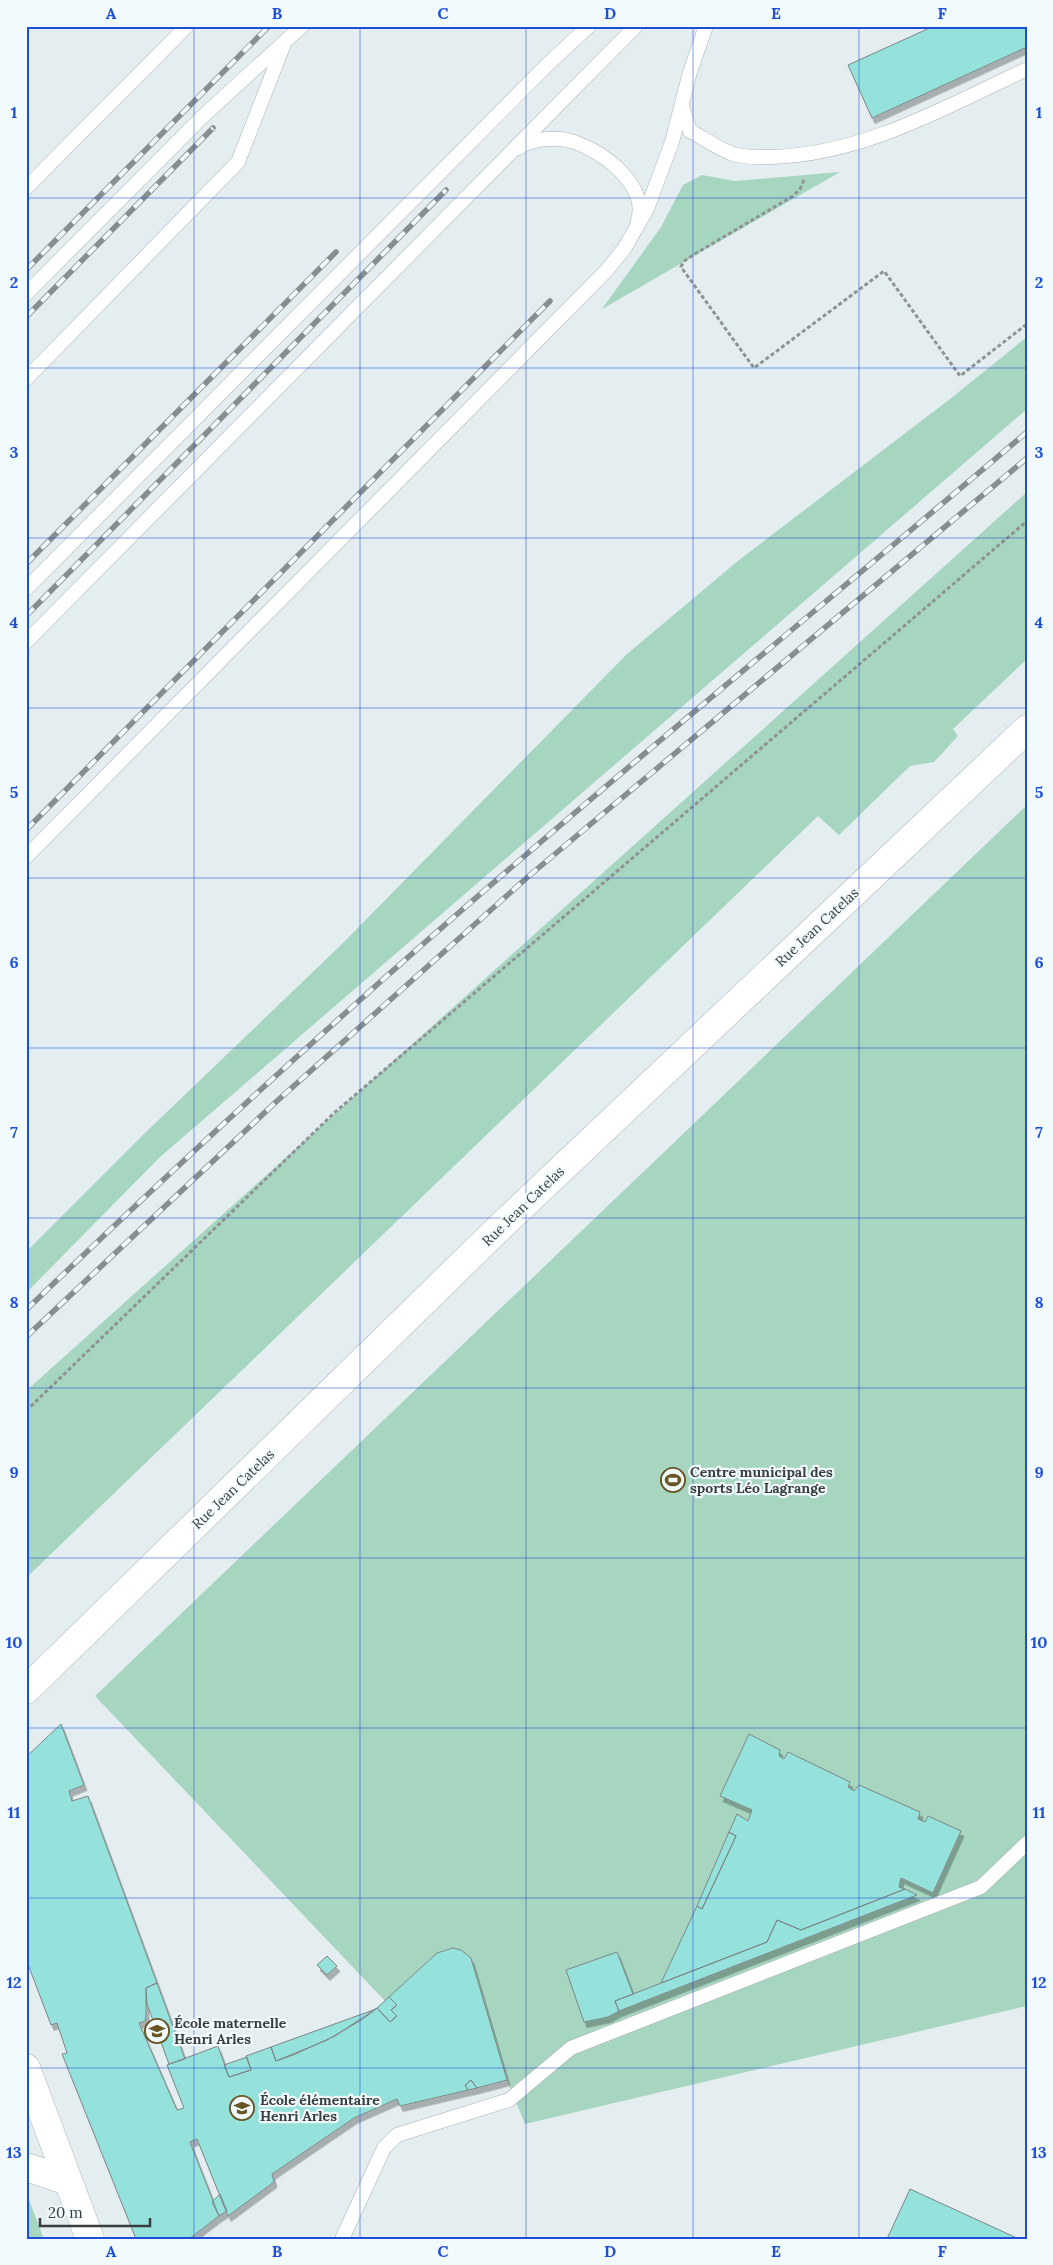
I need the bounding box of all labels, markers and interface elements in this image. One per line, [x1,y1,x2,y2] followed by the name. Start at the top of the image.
[106,3,117,23] text: A
[272,3,283,23] text: B
[437,3,449,23] text: C
[604,3,616,23] text: D
[771,3,781,23] text: E
[937,3,947,23] text: F
[11,102,17,122] text: 1
[1036,102,1042,122] text: 1
[10,272,18,292] text: 2
[1035,272,1043,292] text: 2
[10,442,19,462] text: 3
[1035,442,1044,462] text: 3
[10,612,19,632] text: 4
[1035,612,1044,632] text: 4
[10,782,19,802] text: 5
[1035,782,1044,802] text: 5
[771,884,863,970] street label: Rue Jean Catelas
[9,952,19,972] text: 6
[1034,952,1044,972] text: 6
[10,1122,18,1142] text: 7
[1035,1122,1043,1142] text: 7
[478,1162,568,1250] street label: Rue Jean Catelas
[9,1292,19,1312] text: 8
[1034,1292,1044,1312] text: 8
[188,1445,278,1533] street label: Rue Jean Catelas
[9,1462,19,1482] text: 9
[1034,1462,1044,1482] text: 9
[690,1463,833,1497] place label: Centre municipal des sports Léo Lagrange
[660,1467,686,1493] sports icon: Centre municipal des sports Léo Lagrange
[6,1632,22,1652] text: 10
[1031,1632,1047,1652] text: 10
[8,1802,21,1822] text: 11
[1033,1802,1046,1822] text: 11
[6,1972,22,1992] text: 12
[1031,1972,1047,1992] text: 12
[174,2014,287,2048] place label: École maternelle Henri Arles
[144,2018,170,2044] school or university icon: École maternelle Henri Arles
[260,2091,380,2125] place label: École élémentaire Henri Arles
[229,2095,255,2121] school or university icon: École élémentaire Henri Arles
[6,2142,22,2162] text: 13
[1031,2142,1047,2162] text: 13
[40,2195,150,2227] scale bar
[48,2203,83,2222] text: 20 m
[106,2241,117,2261] text: A
[272,2241,283,2261] text: B
[437,2241,449,2261] text: C
[604,2241,616,2261] text: D
[771,2241,781,2261] text: E
[937,2241,947,2261] text: F

